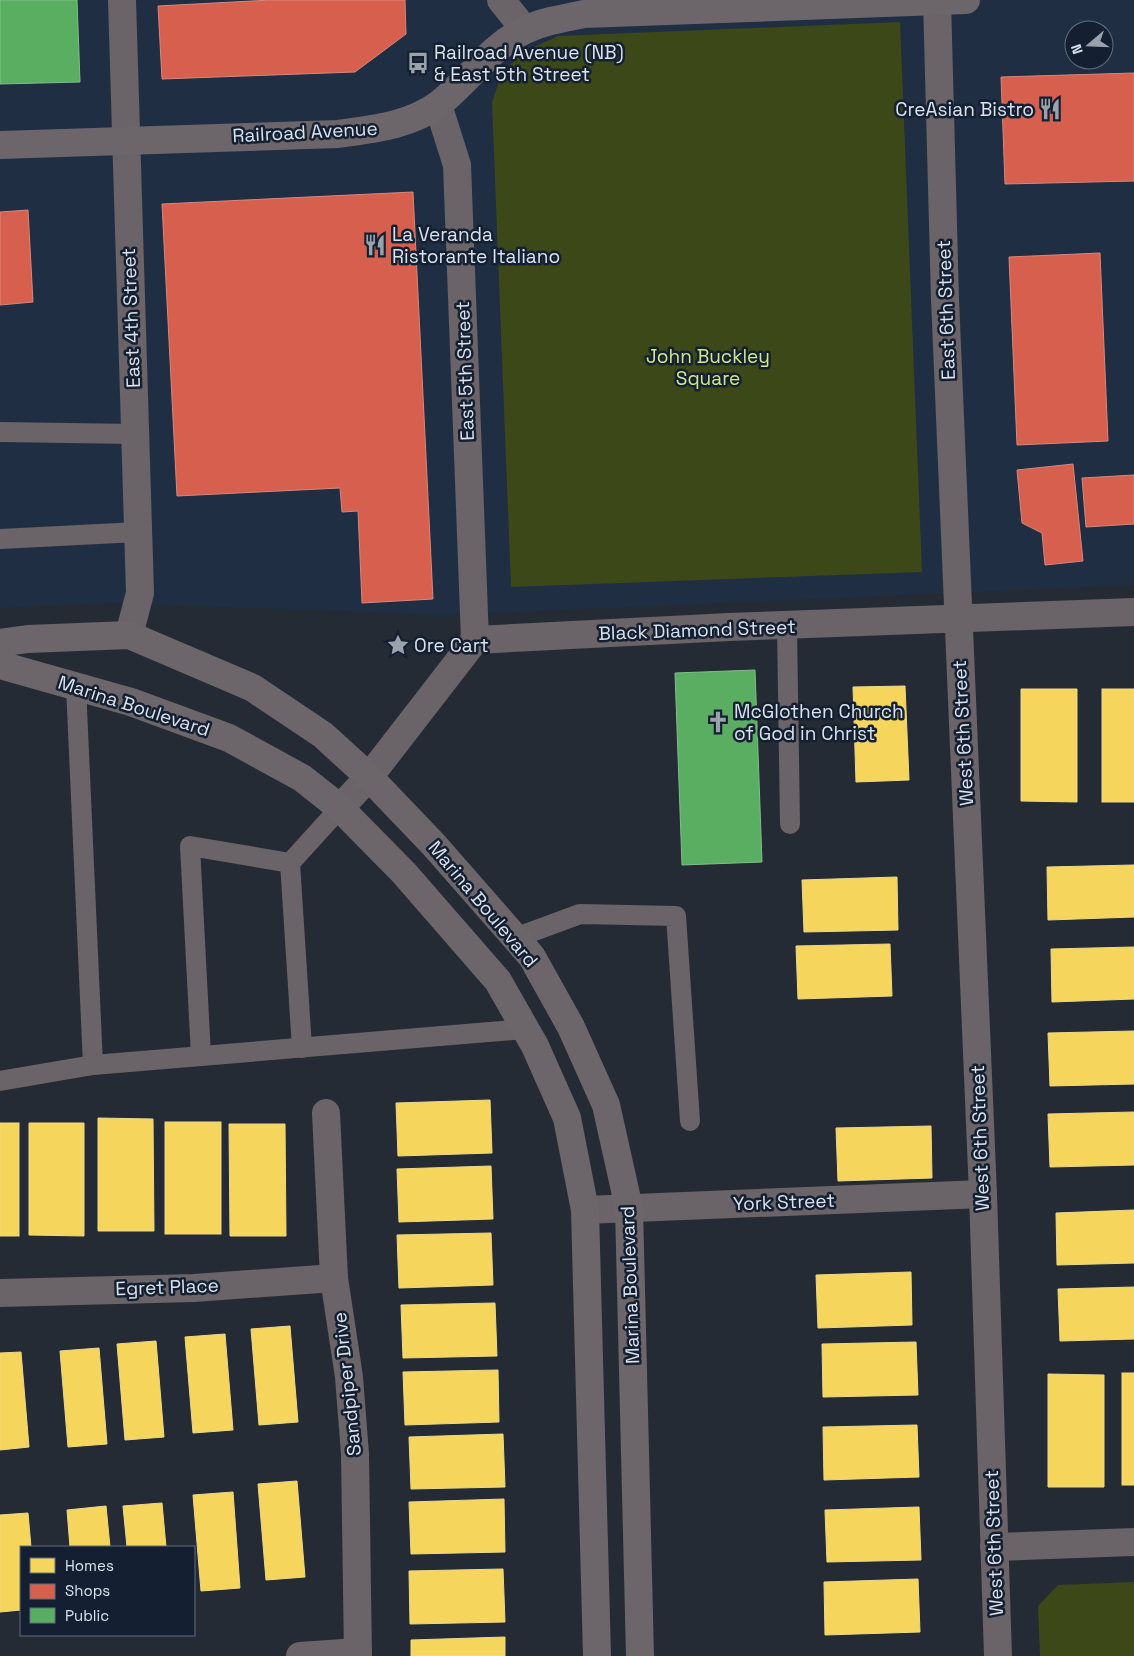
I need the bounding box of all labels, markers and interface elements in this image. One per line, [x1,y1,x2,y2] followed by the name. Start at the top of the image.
[1064,20,1114,70] north arrow
[434,40,624,87] place label: Railroad Avenue (NB) & East 5th Street
[1067,42,1087,57] text: N
[405,50,431,76] bus stop icon: Railroad Avenue (NB) & East 5th Street
[1037,96,1063,122] restaurant icon: CreAsian Bistro
[895,97,1034,122] place label: CreAsian Bistro
[232,116,378,148] street label: Railroad Avenue
[392,222,560,269] place label: La Veranda Ristorante Italiano
[362,232,388,258] restaurant icon: La Veranda Ristorante Italiano
[931,240,961,380] street label: East 6th Street
[116,248,146,388] street label: East 4th Street
[450,301,480,441] street label: East 5th Street
[646,344,770,391] park label: John Buckley Square
[598,614,796,646] street label: Black Diamond Street
[385,632,411,658] place icon: Ore Cart
[414,633,489,658] place label: Ore Cart
[947,659,979,807] street label: West 6th Street
[55,670,213,742] street label: Marina Boulevard
[734,699,904,746] place label: McGlothen Church of God in Christ
[705,709,731,735] church icon: McGlothen Church of God in Christ
[423,835,543,973] street label: Marina Boulevard
[965,1065,995,1211] street label: West 6th Street
[733,1188,835,1216] street label: York Street
[615,1206,645,1364] street label: Marina Boulevard
[115,1273,219,1301] street label: Egret Place
[327,1311,367,1457] street label: Sandpiper Drive
[979,1470,1009,1616] street label: West 6th Street
[20,1546,195,1636] legend
[65,1556,114,1575] text: Homes
[65,1581,110,1600] text: Shops
[65,1606,109,1625] text: Public

